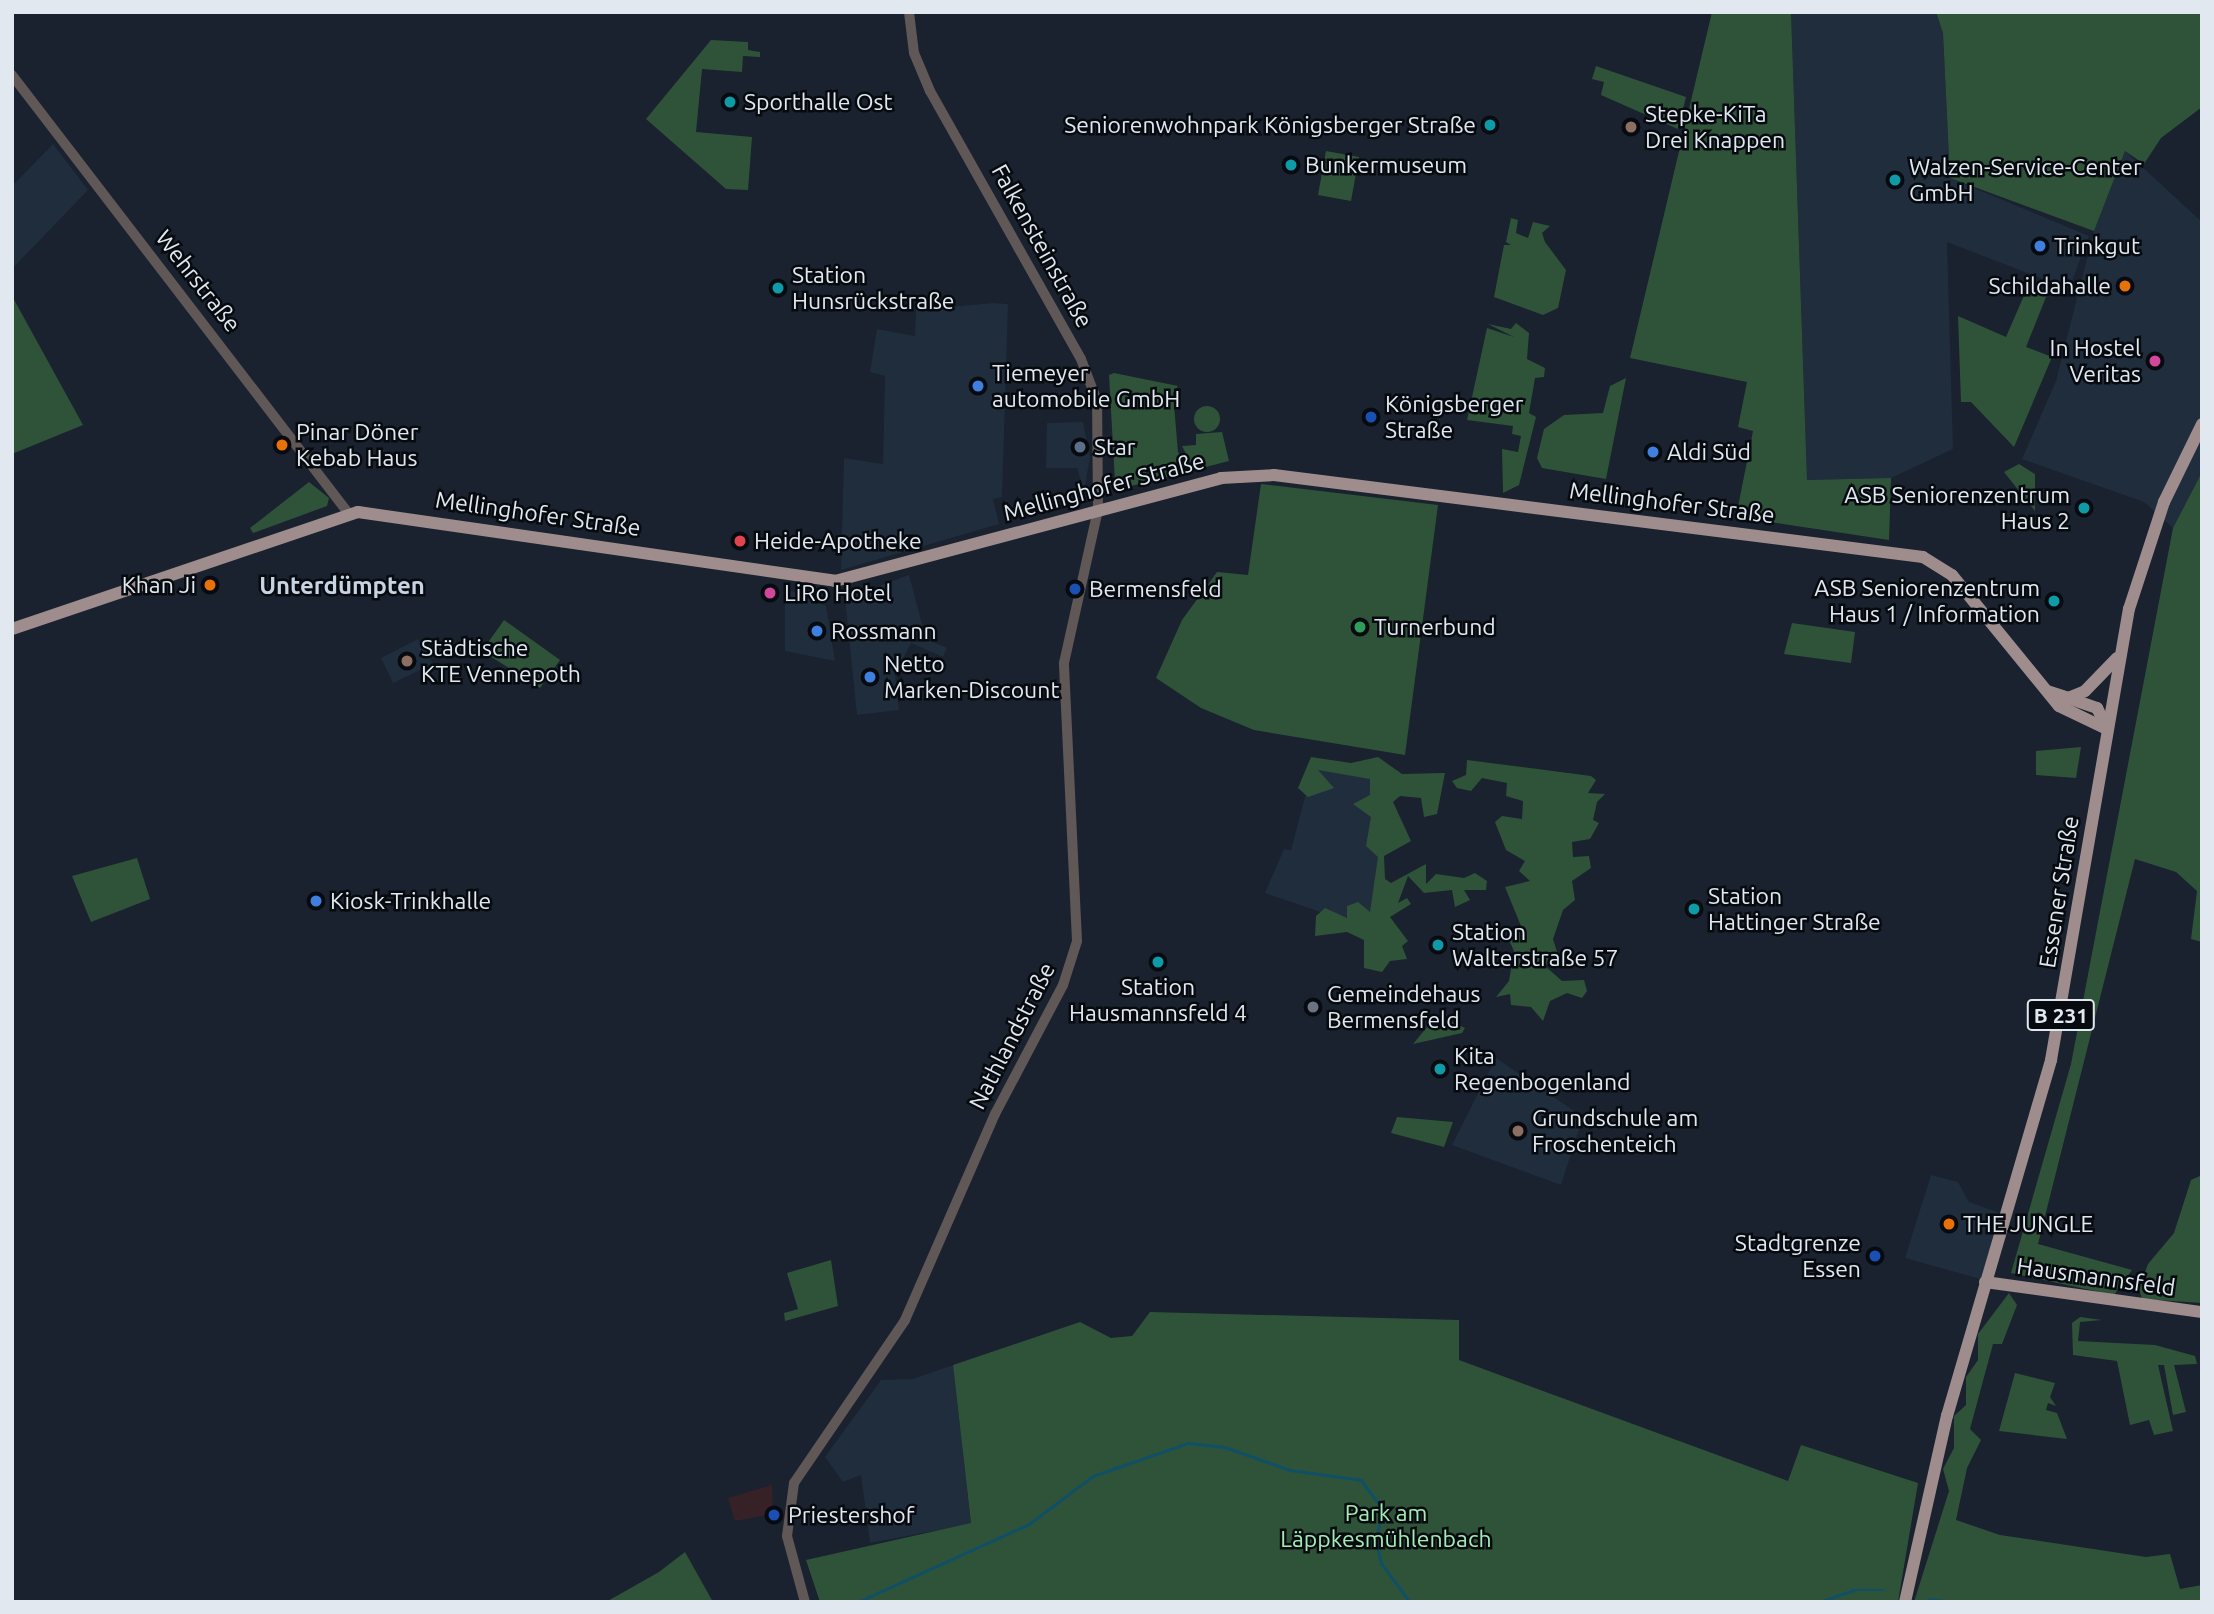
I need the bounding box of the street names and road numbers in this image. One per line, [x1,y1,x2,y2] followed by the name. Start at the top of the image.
[986,159,1098,333] street label: Falkensteinstraße
[150,225,246,337] street label: Wehrstraße
[1001,447,1207,527] street label: Mellinghofer Straße
[1568,477,1776,529] street label: Mellinghofer Straße
[434,486,642,542] street label: Mellinghofer Straße
[2033,814,2085,970] street label: Essener Straße
[963,958,1061,1114] street label: Nathlandstraße
[2026,998,2096,1032] road number: B 231
[2015,1252,2177,1302] street label: Hausmannsfeld

